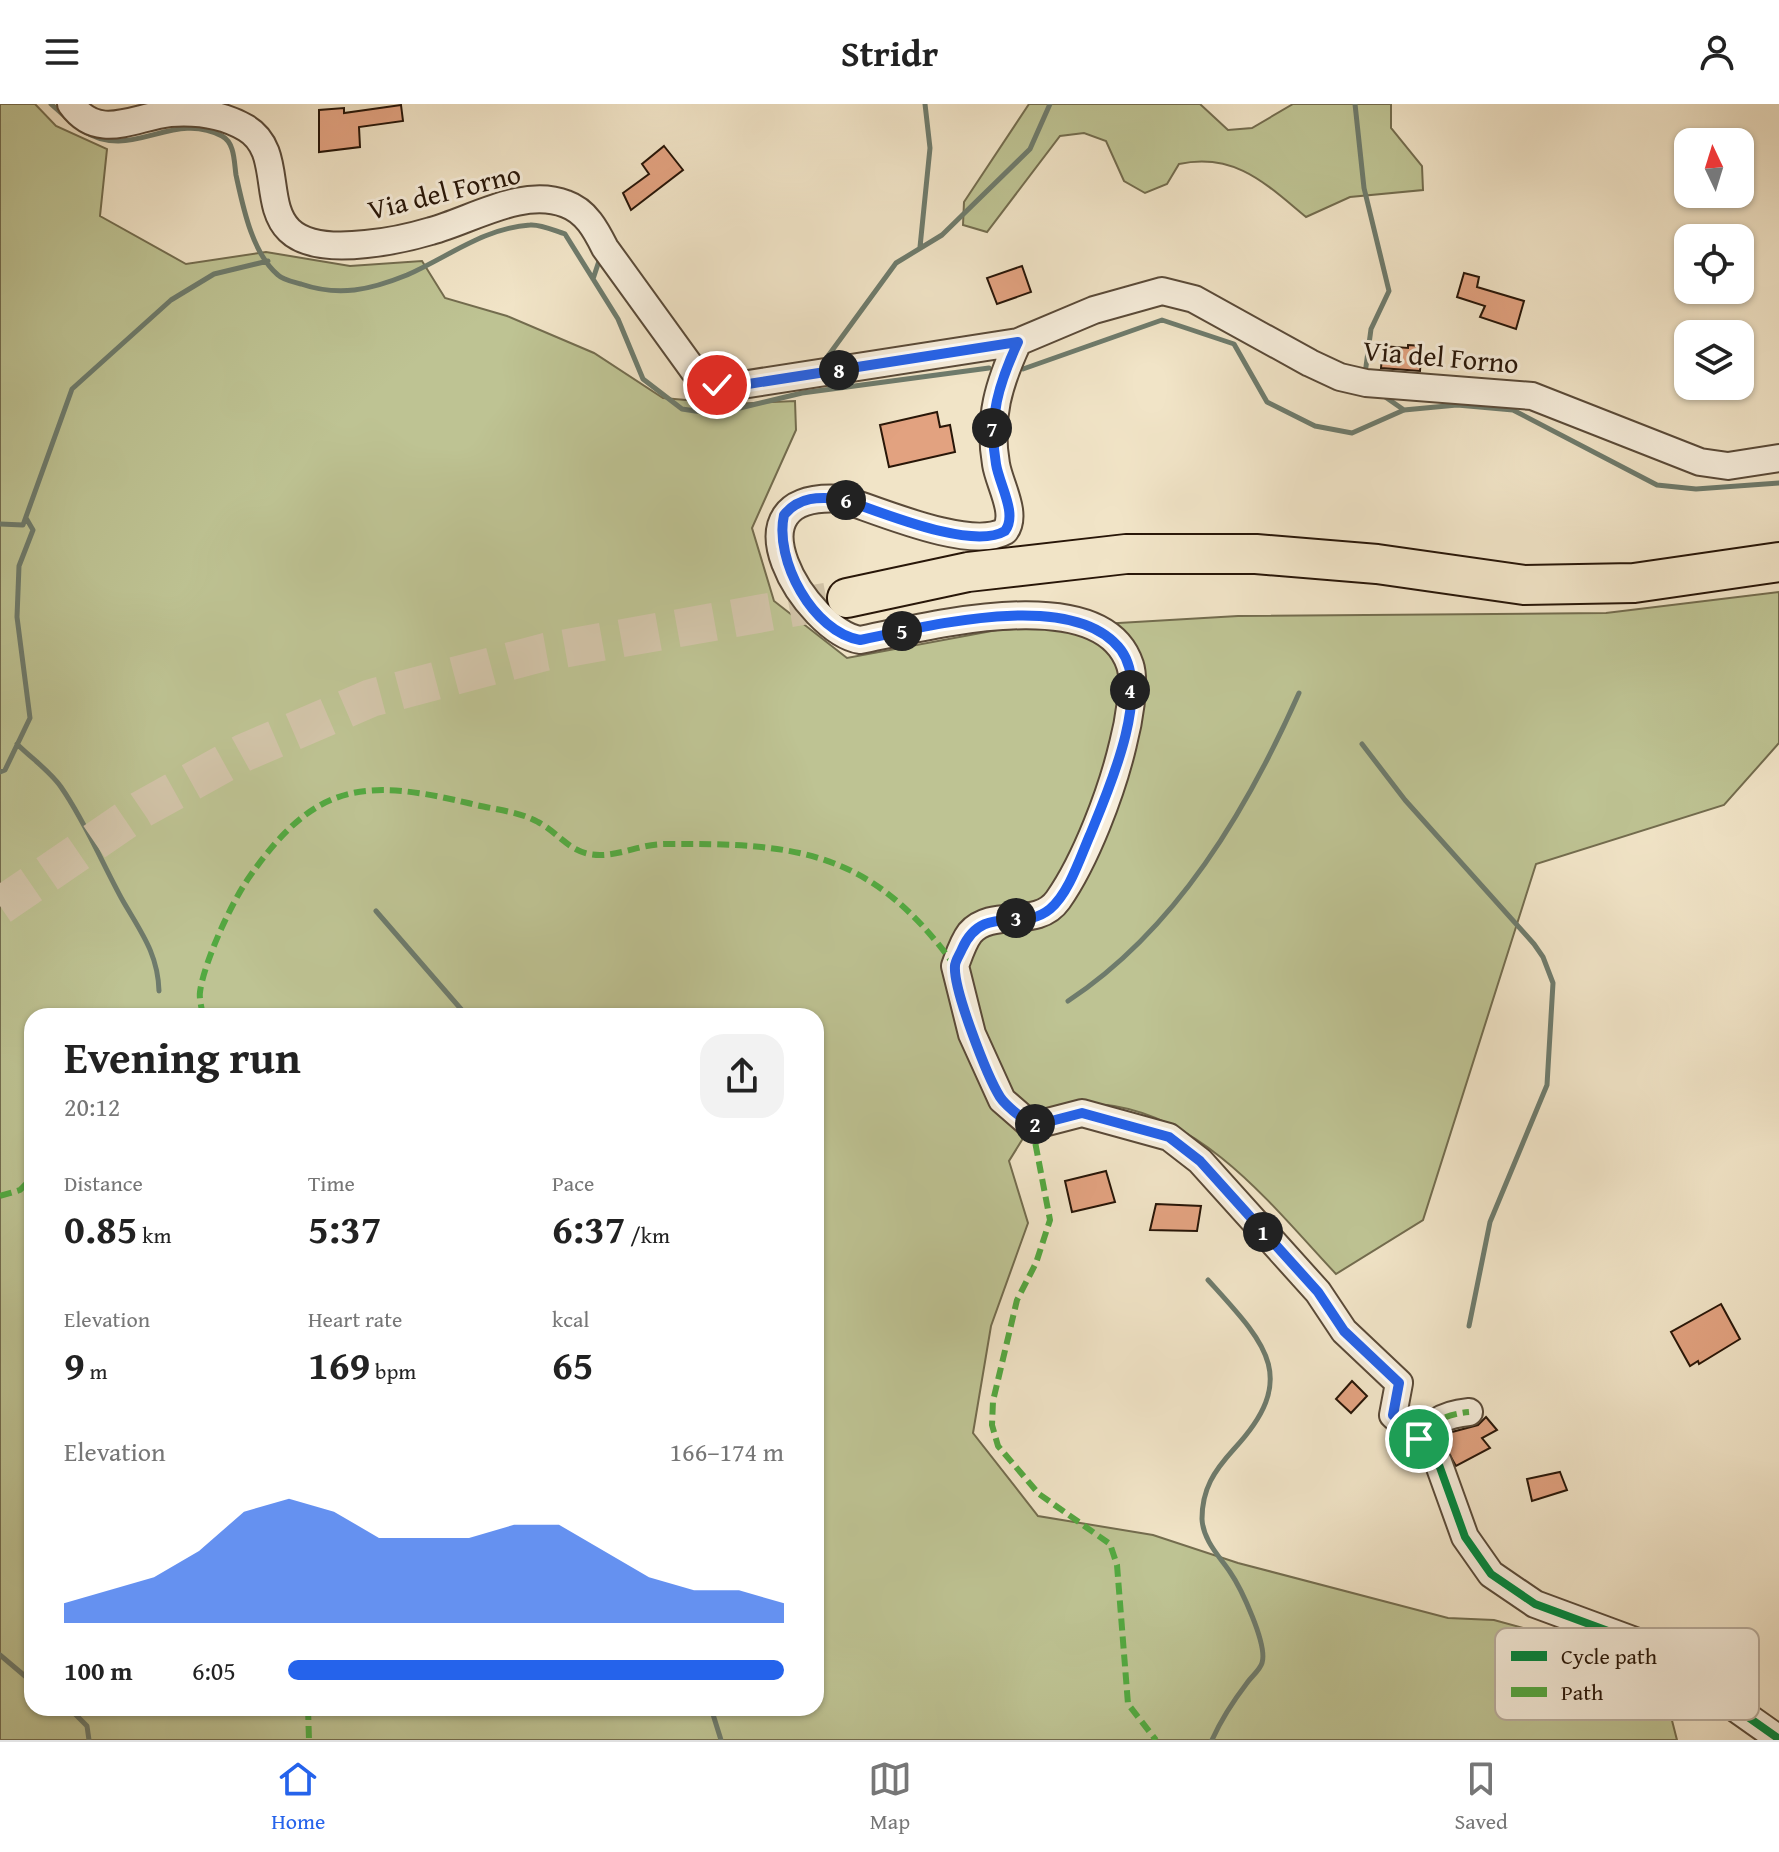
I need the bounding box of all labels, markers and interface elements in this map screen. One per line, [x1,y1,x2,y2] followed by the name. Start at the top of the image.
[841,26,938,79] text: Stridr
[40,30,84,74] icon: menu
[1695,30,1739,74] icon: person
[1674,128,1754,208] north arrow
[1674,128,1754,400] map controls
[363,152,525,230] street label: Via del Forno
[1674,224,1754,304] button: locate
[1674,320,1754,400] button: layers
[1361,329,1521,383] street label: Via del Forno
[819,350,859,390] pin: 8
[683,351,751,419] pin
[833,354,845,386] text: 8
[695,363,739,407] icon: check
[972,408,1012,448] pin: 7
[986,412,998,444] text: 7
[826,480,866,520] pin: 6
[840,484,852,516] text: 6
[882,611,922,651] pin: 5
[896,615,908,647] text: 5
[1110,670,1150,710] pin: 4
[1124,674,1136,706] text: 4
[996,898,1036,938] pin: 3
[1010,902,1022,934] text: 3
[64,1025,301,1089] text: Evening run
[700,1034,784,1118] button: share
[64,1087,120,1126] text: 20:12
[1015,1104,1055,1144] pin: 2
[1029,1108,1041,1140] text: 2
[64,1167,143,1199] text: Distance
[308,1167,355,1199] text: Time
[552,1167,594,1199] text: Pace
[64,1199,137,1258] text: 0.85
[308,1199,381,1258] text: 5:37
[552,1199,625,1258] text: 6:37
[1243,1212,1283,1252] pin: 1
[1257,1216,1269,1248] text: 1
[137,1219,171,1251] text: km
[625,1219,670,1251] text: /km
[64,1303,150,1335] text: Elevation
[308,1303,402,1335] text: Heart rate
[552,1303,590,1335] text: kcal
[64,1335,85,1394] text: 9
[308,1335,370,1394] text: 169
[552,1335,593,1394] text: 65
[85,1355,108,1387] text: m
[370,1355,416,1387] text: bpm
[1385,1405,1453,1473] pin
[1397,1417,1441,1461] icon: arrive
[64,1432,166,1471] text: Elevation
[670,1432,784,1471] text: 166–174 m
[1495,1628,1759,1720] legend
[1561,1640,1658,1672] text: Cycle path
[64,1651,132,1690] text: 100 m
[192,1651,236,1690] text: 6:05
[1561,1676,1604,1708] text: Path
[271,1757,325,1837] tab: Home
[868,1757,912,1837] tab: Map
[1454,1757,1508,1837] tab: Saved

